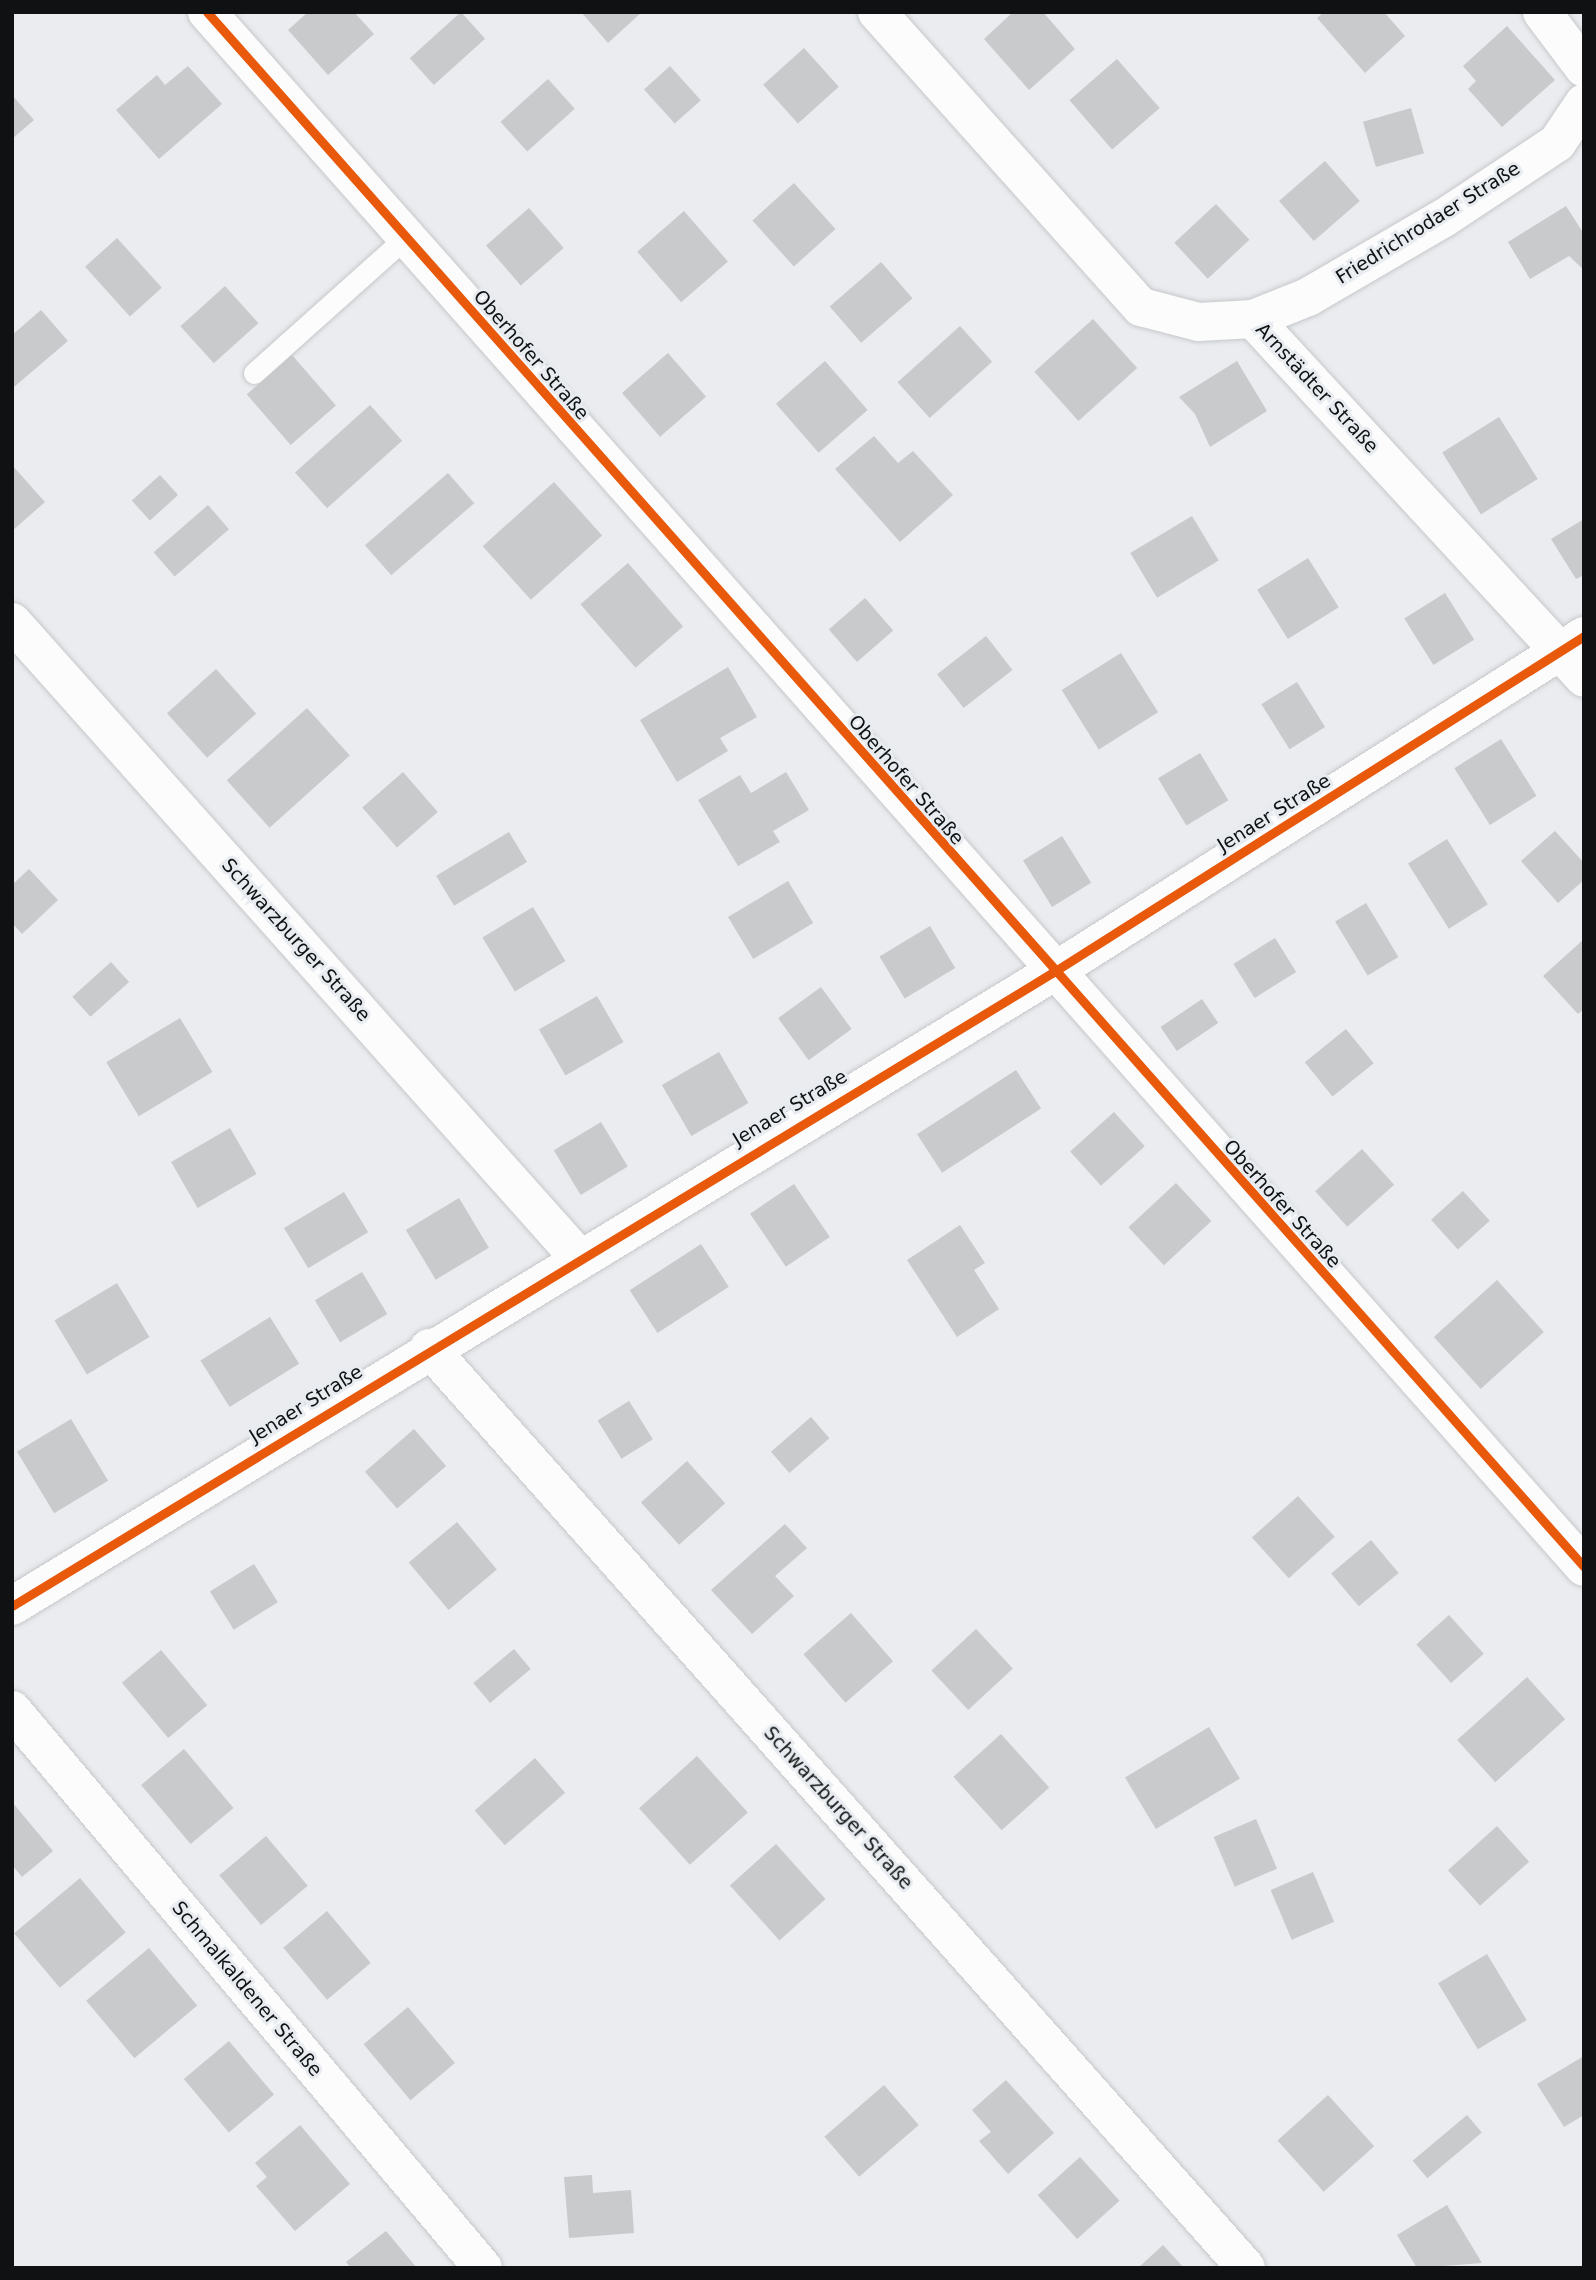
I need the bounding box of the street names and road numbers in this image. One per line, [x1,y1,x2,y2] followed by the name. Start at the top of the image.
[1332,157,1524,289] street label: Friedrichrodaer Straße
[468,285,594,425] street label: Oberhofer Straße
[1251,318,1383,458] street label: Arnstädter Straße
[843,710,969,850] street label: Oberhofer Straße
[1213,769,1335,857] street label: Jenaer Straße
[217,854,375,1026] street label: Schwarzburger Straße
[729,1065,851,1151] street label: Jenaer Straße
[1218,1135,1346,1273] street label: Oberhofer Straße
[245,1360,367,1448] street label: Jenaer Straße
[759,1722,917,1894] street label: Schwarzburger Straße
[167,1897,327,2081] street label: Schmalkaldener Straße

